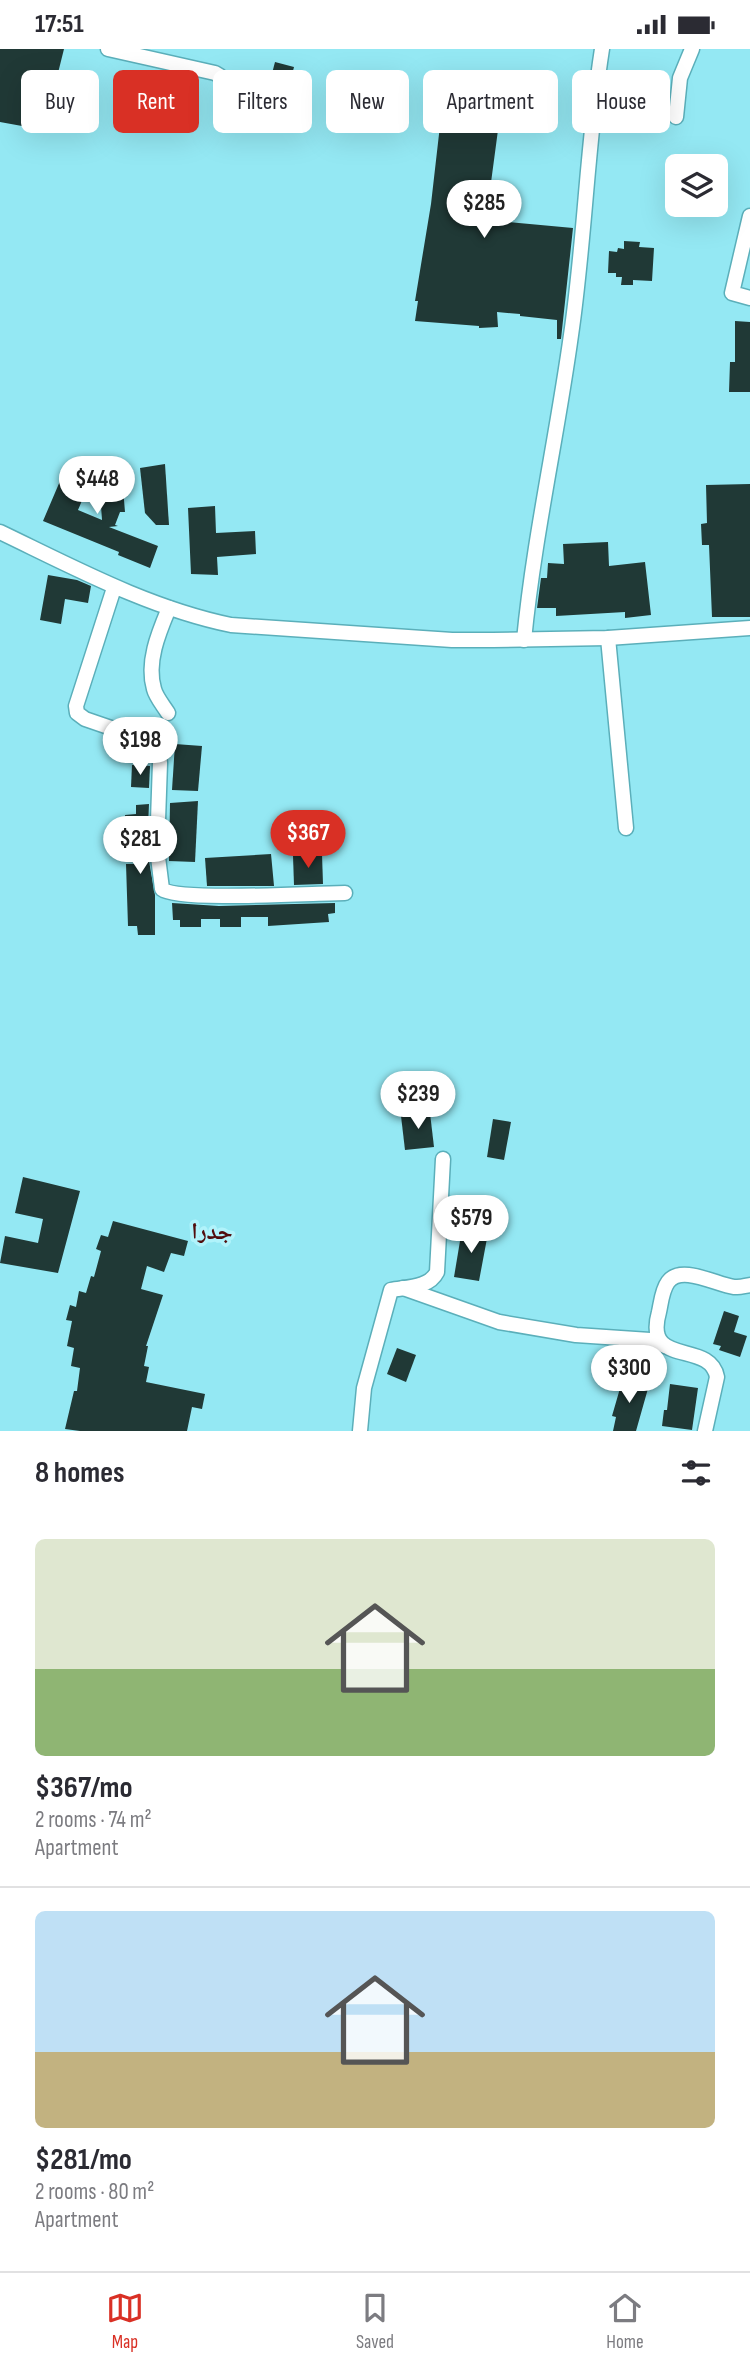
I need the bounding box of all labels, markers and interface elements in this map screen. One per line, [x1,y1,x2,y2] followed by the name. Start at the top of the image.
[35,9,84,40] text: 17:51
[21,70,99,133] chip: Buy
[113,70,199,133] chip: Rent
[213,70,312,133] chip: Filters
[326,70,409,133] chip: New
[423,70,558,133] chip: Apartment
[572,70,670,133] chip: House
[665,154,728,217] map controls
[665,154,728,217] button: layers
[443,181,525,240] pin: $285
[463,189,505,217] text: $285
[56,456,138,516] pin: $448
[75,465,119,493] text: $448
[99,717,181,777] pin: $198
[119,726,161,754] text: $198
[267,811,349,870] pin: $367
[99,817,181,876] pin: $281
[287,819,329,847] text: $367
[119,825,161,853] text: $281
[377,1072,459,1131] pin: $239
[396,1080,440,1108] text: $239
[430,1195,512,1255] pin: $579
[450,1204,492,1232] text: $579
[191,1218,233,1246] district label: جدرا
[588,1345,670,1405] pin: $300
[607,1354,651,1382] text: $300
[677,1454,715,1492] icon: filters
[35,1455,124,1491] text: 8 homes
[312,1585,438,1711] icon: home
[35,1770,133,1806] text: $367/mo
[35,1806,152,1834] text: 2 rooms · 74 m²
[35,1834,119,1862] text: Apartment
[312,1957,438,2083] icon: home
[35,2142,132,2178] text: $281/mo
[35,2178,154,2206] text: 2 rooms · 80 m²
[35,2206,119,2234] text: Apartment
[106,2289,144,2354] tab: Map
[356,2289,394,2354] tab: Saved
[606,2289,644,2354] tab: Home

